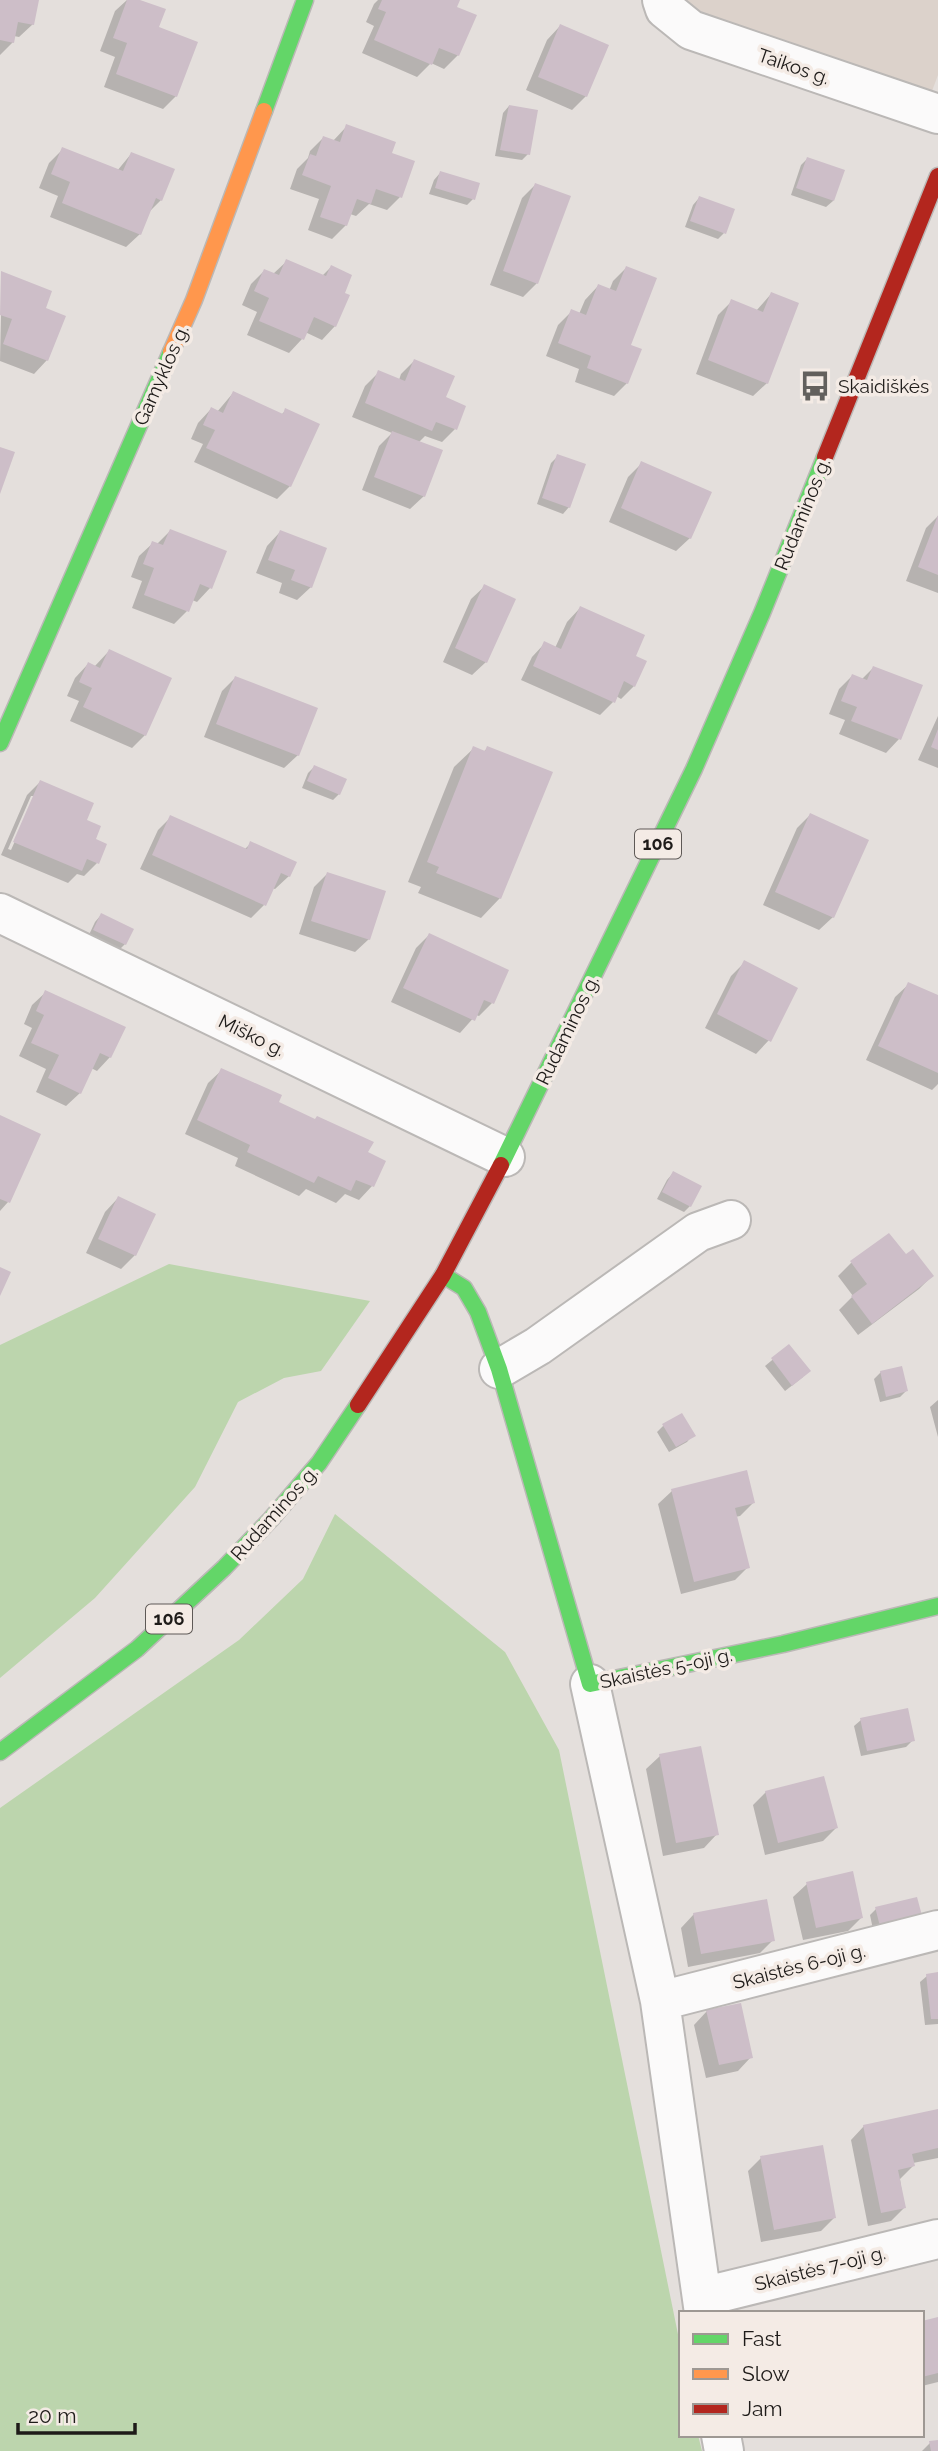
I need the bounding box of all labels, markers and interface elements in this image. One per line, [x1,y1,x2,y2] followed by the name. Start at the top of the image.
[755,43,833,89] street label: Taikos g.
[129,321,193,429] street label: Gamyklos g.
[798,369,832,403] bus stop icon: Skaidiškės
[838,375,929,397] place label: Skaidiškės
[770,455,834,573] street label: Rudaminos g.
[635,830,681,858] road number: 106
[531,972,603,1088] street label: Rudaminos g.
[215,1010,289,1060] street label: Miško g.
[226,1461,322,1565] street label: Rudaminos g.
[146,1604,192,1634] road number: 106
[598,1643,734,1693] street label: Skaistės 5-oji g.
[730,1939,868,1993] street label: Skaistės 6-oji g.
[752,2241,888,2295] street label: Skaistės 7-oji g.
[679,2311,924,2437] legend
[742,2326,782,2351] text: Fast
[742,2361,790,2386] text: Slow
[18,2392,135,2436] scale bar
[742,2396,783,2421] text: Jam
[28,2403,76,2428] text: 20 m

